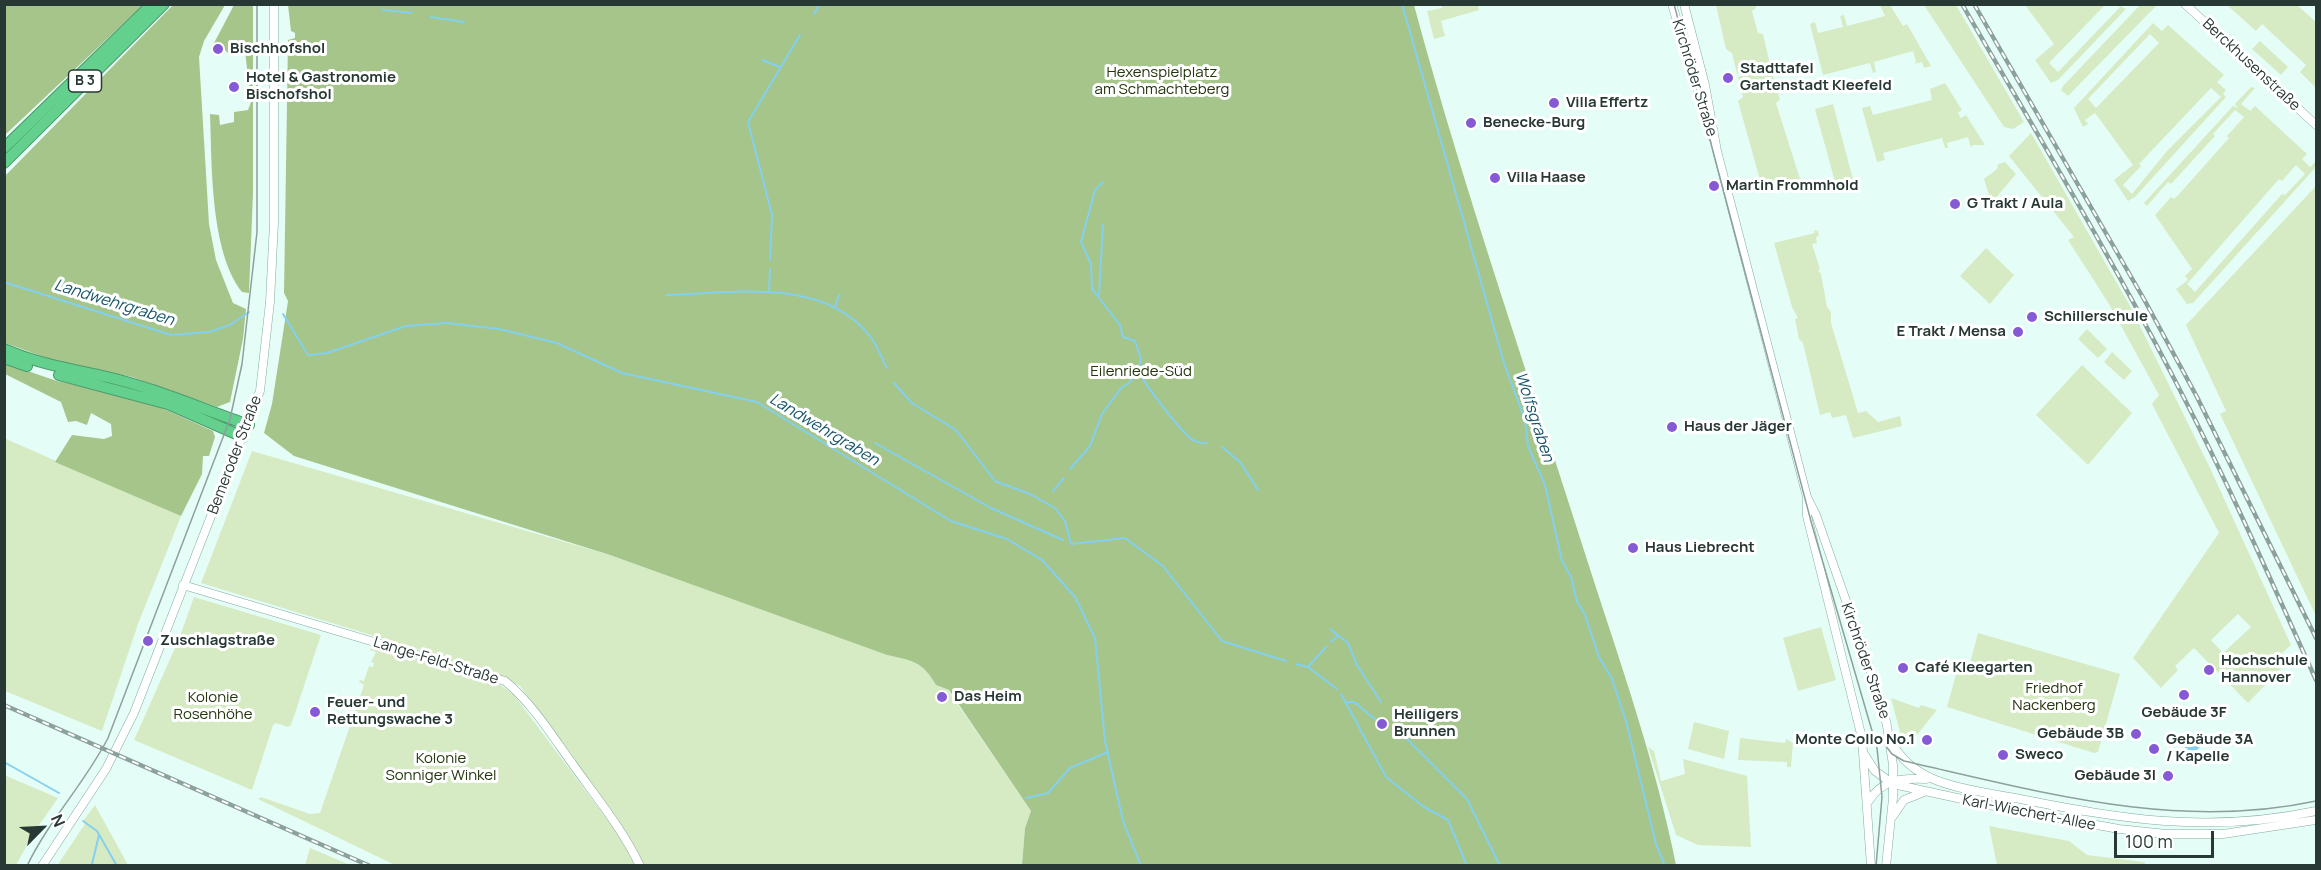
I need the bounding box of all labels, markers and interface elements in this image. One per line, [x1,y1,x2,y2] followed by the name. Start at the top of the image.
[2198,15,2304,115] street label: Berckhusenstraße
[1668,17,1720,139] street label: Kirchröder Straße
[230,40,325,58] place label: Bischhofshol
[211,42,225,56] marker: Bischhofshol
[1740,60,1892,95] place label: Stadttafel Gartenstadt Kleefeld
[1095,64,1229,99] park label: Hexenspielplatz am Schmachteberg
[246,69,396,104] place label: Hotel & Gastronomie Bischofshol
[68,70,101,92] road number: B 3
[1721,71,1735,85] marker: Stadttafel Gartenstadt Kleefeld
[227,80,241,94] marker: Hotel & Gastronomie Bischofshol
[1566,94,1648,112] place label: Villa Effertz
[1547,96,1561,110] marker: Villa Effertz
[1483,114,1585,132] place label: Benecke-Burg
[1464,116,1478,130] marker: Benecke-Burg
[1507,169,1586,187] place label: Villa Haase
[1488,171,1502,185] marker: Villa Haase
[1726,177,1859,195] place label: Martin Frommhold
[1707,179,1721,193] marker: Martin Frommhold
[1967,195,2063,213] place label: G Trakt / Aula
[1948,197,1962,211] marker: G Trakt / Aula
[52,276,176,330] water label: Landwehrgraben
[2044,308,2148,326] place label: Schillerschule
[2025,310,2039,324] marker: Schillerschule
[1897,323,2006,341] place label: E Trakt / Mensa
[2011,325,2025,339] marker: E Trakt / Mensa
[1090,363,1192,381] park label: Eilenriede-Süd
[1510,370,1558,464] water label: Wolfsgraben
[766,390,882,470] water label: Landwehrgraben
[204,393,266,517] street label: Bemeroder Straße
[1684,418,1792,436] place label: Haus der Jäger
[1665,420,1679,434] marker: Haus der Jäger
[1645,539,1755,557] place label: Haus Liebrecht
[1626,541,1640,555] marker: Haus Liebrecht
[1837,601,1893,721] street label: Kirchröder Straße
[160,632,275,650] place label: Zuschlagstraße
[371,633,501,689] street label: Lange-Feld-Straße
[141,634,155,648] marker: Zuschlagstraße
[2221,652,2308,687] place label: Hochschule Hannover
[1915,659,2033,677] place label: Café Kleegarten
[1896,661,1910,675] marker: Café Kleegarten
[2202,663,2216,677] marker: Hochschule Hannover
[2012,680,2096,715] park label: Friedhof Nackenberg
[954,688,1022,706] place label: Das Heim
[2177,688,2191,702] marker: Gebäude 3F
[173,689,253,724] park label: Kolonie Rosenhöhe
[935,690,949,704] marker: Das Heim
[327,694,453,729] place label: Feuer- und Rettungswache 3
[2141,704,2227,722] place label: Gebäude 3F
[308,705,322,719] marker: Feuer- und Rettungswache 3
[1394,706,1459,741] place label: Heiligers Brunnen
[1375,717,1389,731] marker: Heiligers Brunnen
[2037,725,2124,743] place label: Gebäude 3B
[2129,727,2143,741] marker: Gebäude 3B
[1795,731,1915,749] place label: Monte Collo No.1
[2166,731,2253,766] place label: Gebäude 3A / Kapelle
[1920,733,1934,747] marker: Monte Collo No.1
[2147,742,2161,756] marker: Gebäude 3A / Kapelle
[2015,746,2063,764] place label: Sweco
[1996,748,2010,762] marker: Sweco
[385,750,497,785] park label: Kolonie Sonniger Winkel
[2075,767,2156,785] place label: Gebäude 3I
[2161,769,2175,783] marker: Gebäude 3I
[1961,791,2097,835] street label: Karl-Wiechert-Allee
[12,798,72,858] north arrow
[46,811,71,830] text: N
[2117,819,2218,857] scale bar
[2125,829,2173,853] text: 100 m

